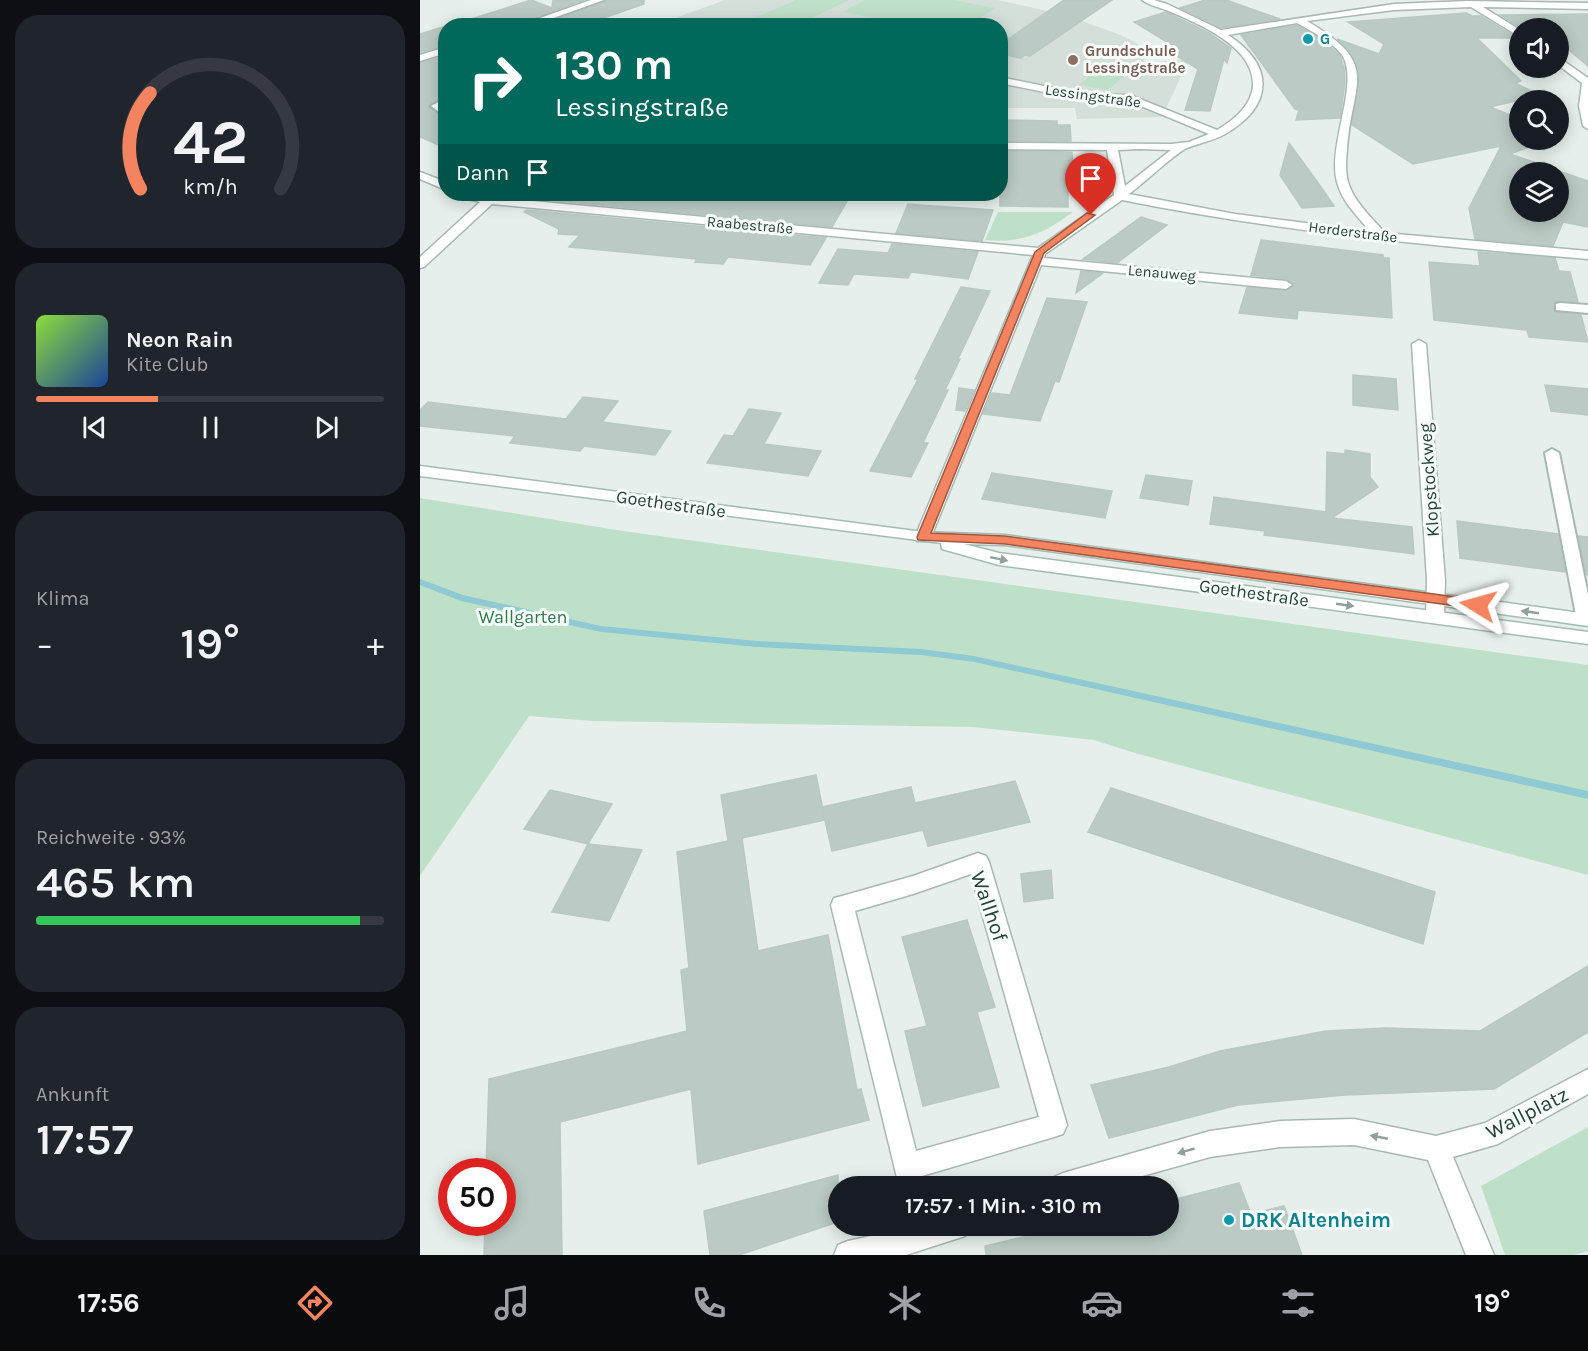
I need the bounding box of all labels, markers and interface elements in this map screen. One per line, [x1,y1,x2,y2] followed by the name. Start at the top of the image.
[1509,18,1569,222] map controls
[1509,18,1569,78] button: sound
[1320,30,1330,48] place label: G
[1301,32,1315,46] marker: G
[555,40,673,90] text: 130 m
[456,42,534,120] icon: right
[1085,42,1185,77] place label: Grundschule Lessingstraße
[1066,53,1080,67] marker: Grundschule Lessingstraße
[1044,80,1142,112] street label: Lessingstraße
[1509,90,1569,150] button: search
[555,91,729,123] text: Lessingstraße
[173,106,247,179] text: 42
[1065,153,1116,215] pin
[521,156,554,189] icon: arrive
[456,160,509,186] text: Dann
[1074,162,1107,195] icon: arrive
[1509,162,1569,222] button: layers
[183,174,237,199] text: km/h
[706,212,794,238] street label: Raabestraße
[1308,218,1398,246] street label: Herderstraße
[1127,261,1197,285] street label: Lenauweg
[126,327,233,353] text: Neon Rain
[126,353,208,376] text: Kite Club
[78,411,111,444] icon: previous
[194,411,227,444] icon: pause
[310,411,343,444] icon: next
[1414,422,1444,538] street label: Klopstockweg
[615,485,727,523] street label: Goethestraße
[990,555,1009,564] one-way arrow
[1446,573,1510,637] position arrow
[1198,574,1310,612] street label: Goethestraße
[36,587,89,610] text: Klima
[1336,601,1355,610] one-way arrow
[479,606,567,628] park label: Wallgarten
[1520,607,1539,616] one-way arrow
[180,617,240,669] text: 19°
[36,625,53,663] text: −
[367,625,384,663] text: +
[36,826,186,849] text: Reichweite · 93%
[36,856,195,908] text: 465 km
[966,868,1012,945] street label: Wallhof
[1482,1082,1572,1144] street label: Wallplatz
[36,1083,109,1106] text: Ankunft
[36,1113,133,1165] text: 17:57
[1369,1132,1388,1141] one-way arrow
[1177,1147,1195,1156] one-way arrow
[438,1158,516,1236] speed limit sign: 50
[905,1193,1102,1219] text: 17:57 · 1 Min. · 310 m
[1241,1208,1391,1232] place label: DRK Altenheim
[1222,1213,1236,1227] marker: DRK Altenheim
[294,1282,336,1324] icon: directions
[491,1282,533,1324] icon: music
[688,1282,730,1324] icon: phone
[884,1282,926,1324] icon: climate
[1081,1282,1123,1324] icon: car
[1277,1282,1319,1324] icon: filters
[77,1287,140,1319] text: 17:56
[1474,1287,1511,1319] text: 19°

